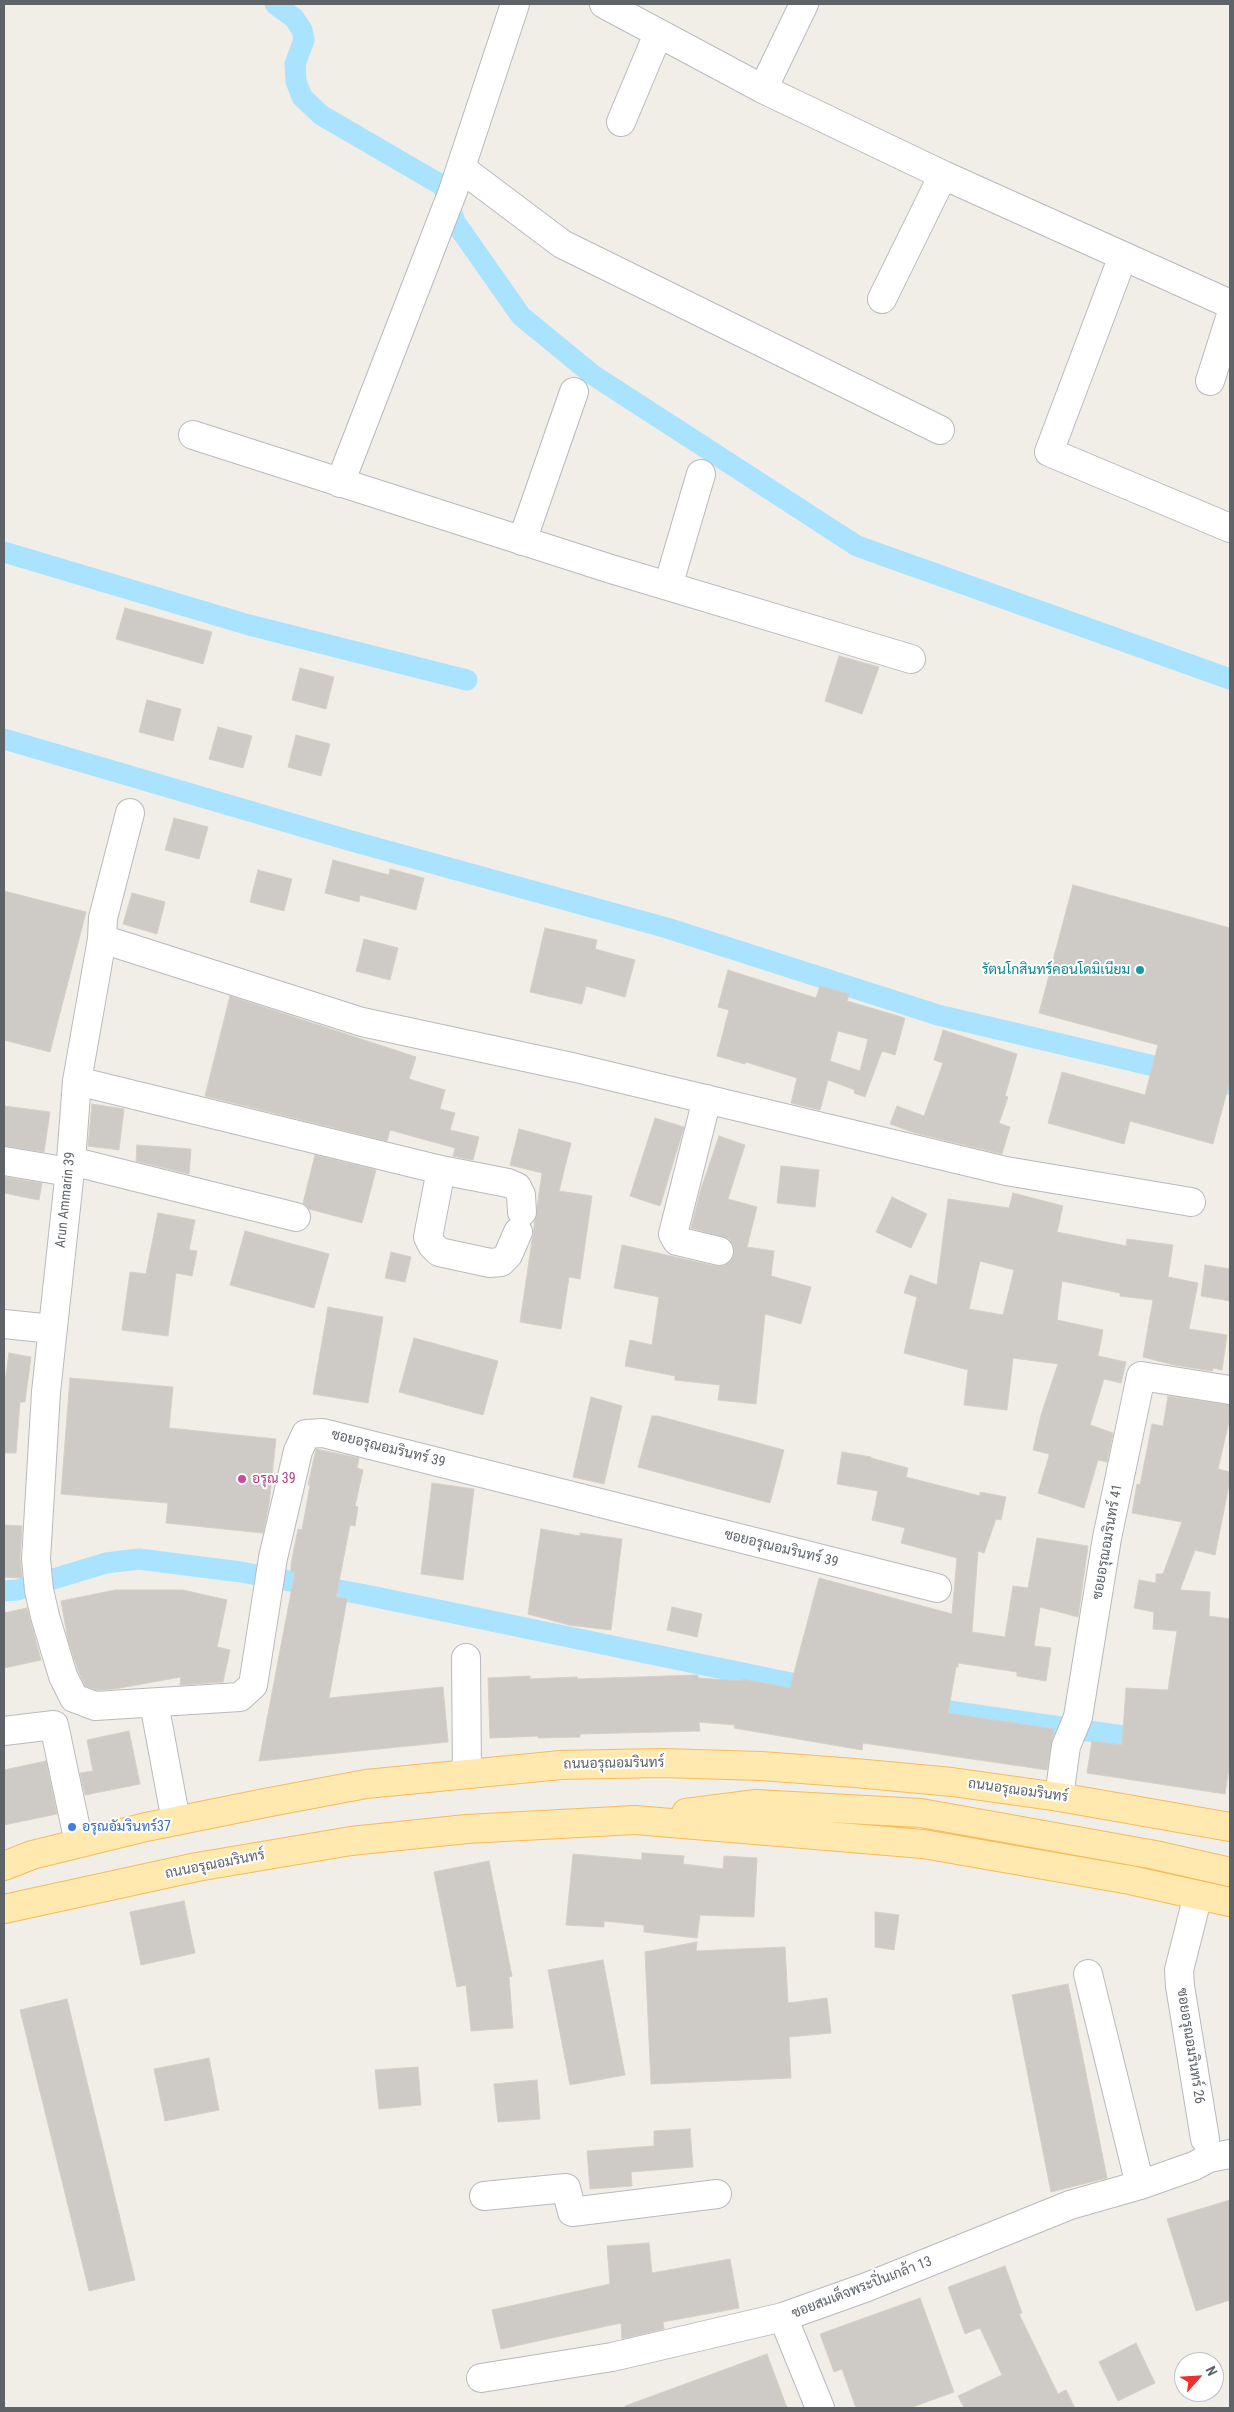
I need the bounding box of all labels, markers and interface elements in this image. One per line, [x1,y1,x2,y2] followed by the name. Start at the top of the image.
[982,962,1130,978] place label: รัตนโกสินทร์คอนโดมิเนียม
[1134,964,1146,976] marker: รัตนโกสินทร์คอนโดมิเนียม
[53,1151,79,1249] street label: Arun Ammarin 39
[329,1427,447,1471] street label: ซอยอรุณอมรินทร์ 39
[252,1471,296,1487] place label: อรุณ 39
[236,1473,248,1485] marker: อรุณ 39
[1090,1483,1126,1601] street label: ซอยอรุณอมรินทร์ 41
[722,1527,840,1571] street label: ซอยอรุณอมรินทร์ 39
[563,1755,665,1773] street label: ถนนอรุณอมรินทร์
[967,1776,1069,1806] street label: ถนนอรุณอมรินทร์
[82,1819,171,1835] place label: อรุณอัมรินทร์37
[66,1821,78,1833] marker: อรุณอัมรินทร์37
[164,1847,266,1883] street label: ถนนอรุณอมรินทร์
[1173,1987,1207,2105] street label: ซอยอรุณอมรินทร์ 26
[790,2254,934,2322] street label: ซอยสมเด็จพระปิ่นเกล้า 13
[1174,2352,1224,2402] north arrow
[1203,2363,1221,2378] text: N

